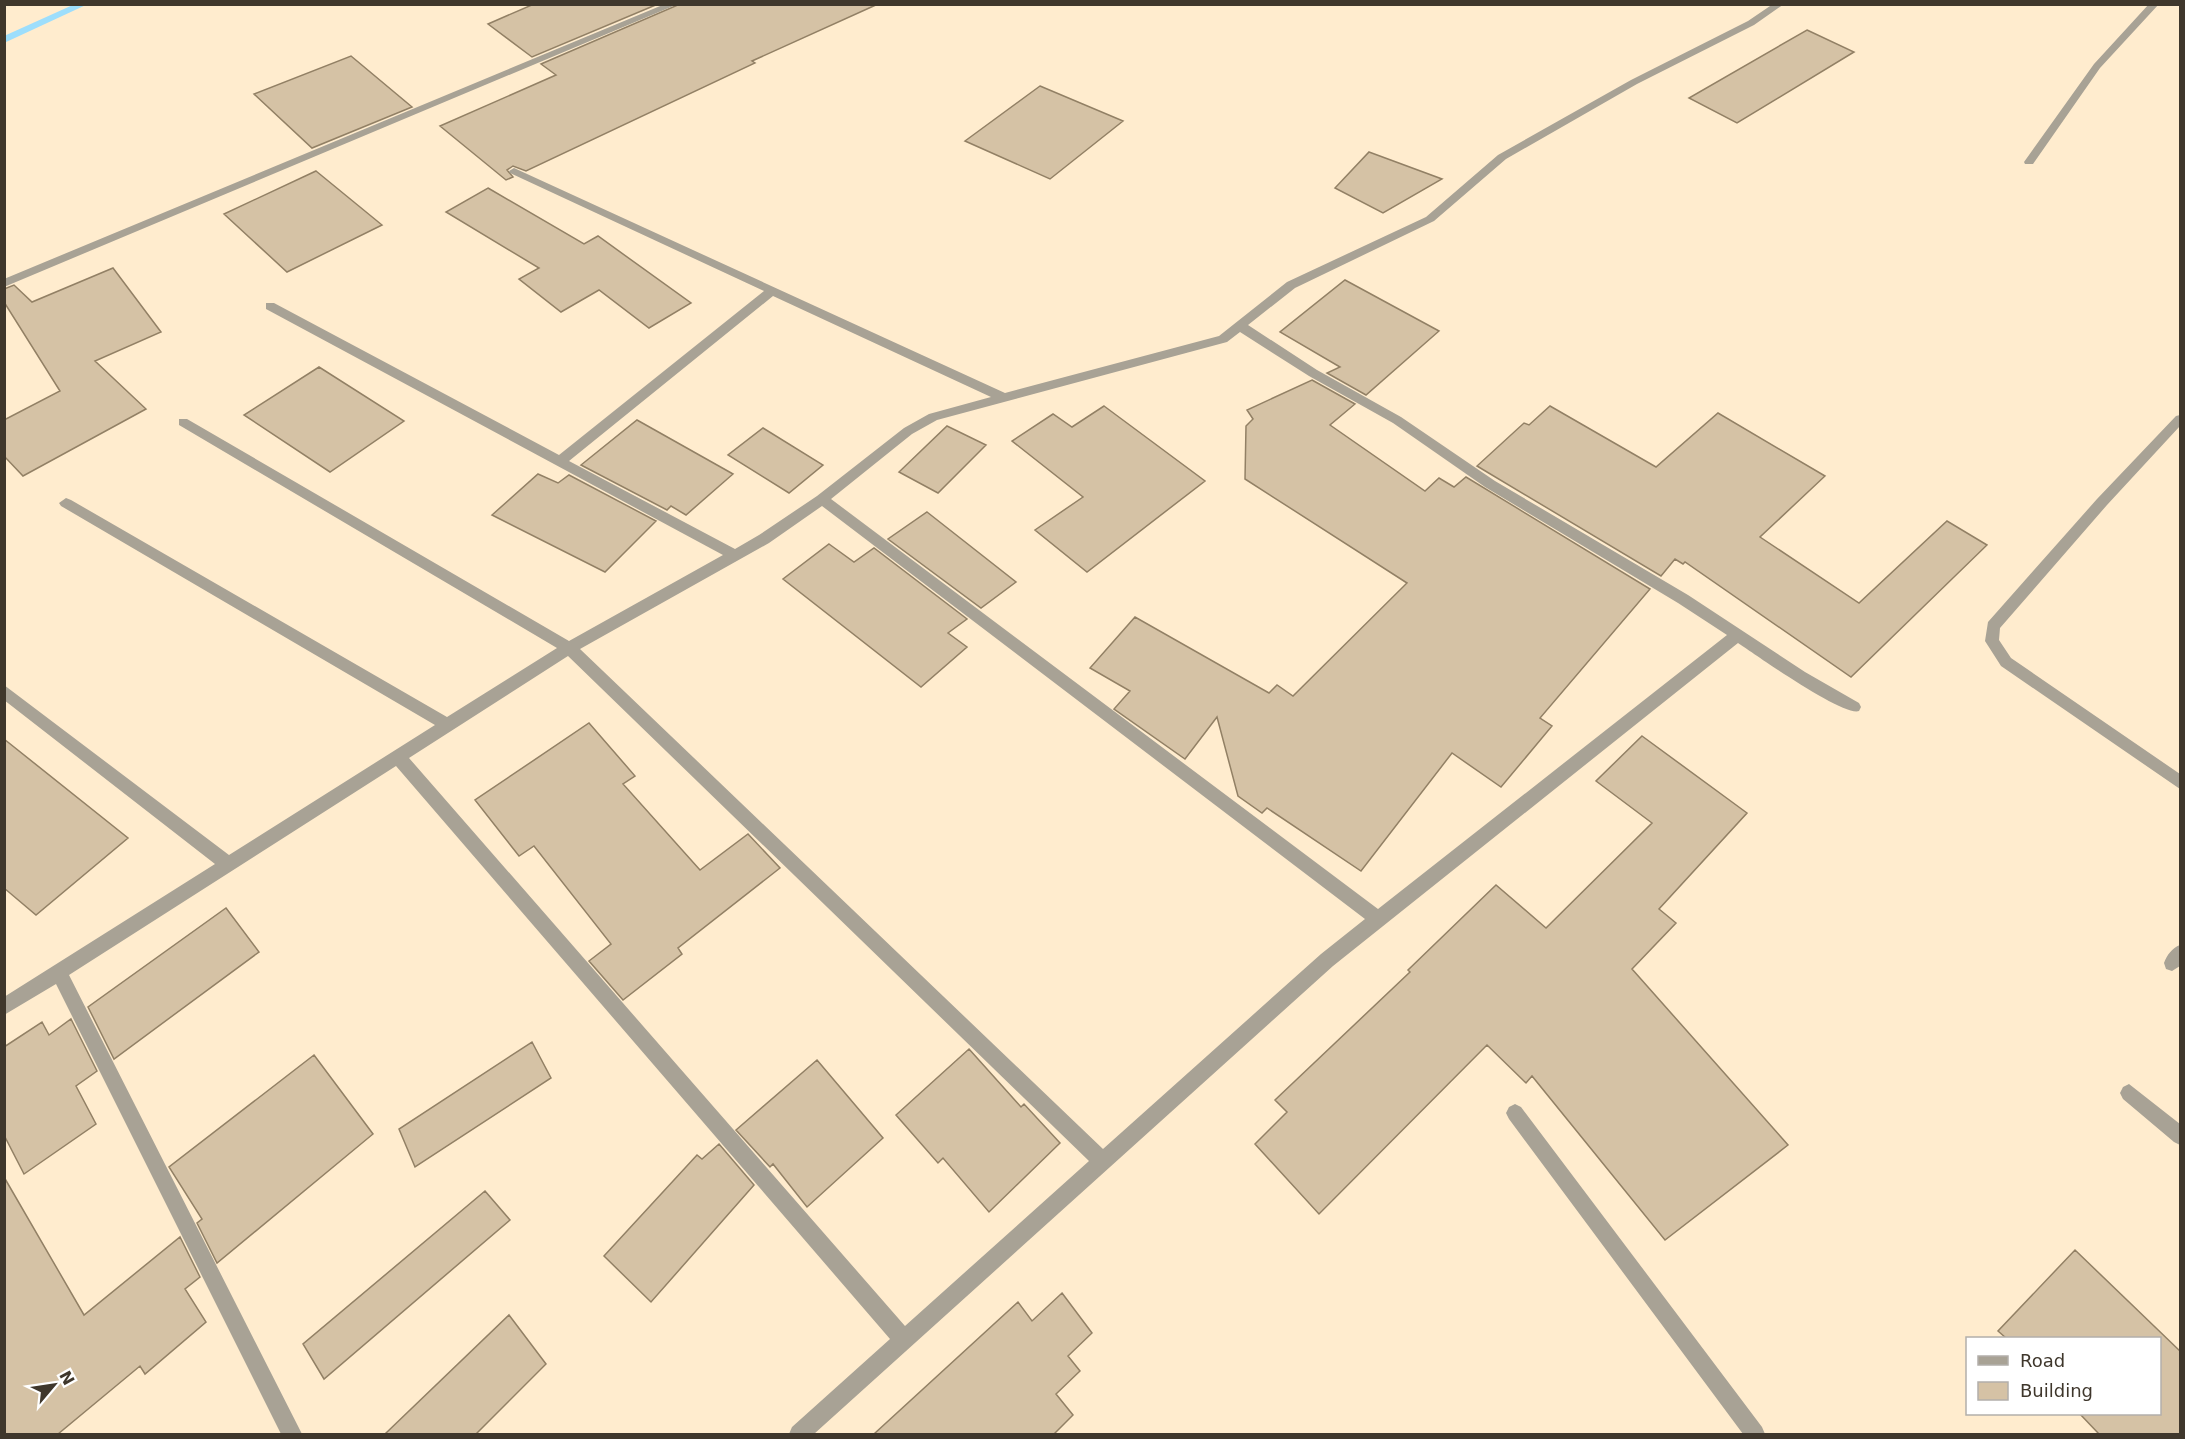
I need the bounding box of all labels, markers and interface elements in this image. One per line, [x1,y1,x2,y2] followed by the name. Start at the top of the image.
[1966,1337,2161,1415] legend
[2020,1350,2065,1371] text: Road
[24,1355,84,1415] north arrow
[55,1368,78,1388] text: N
[2020,1380,2093,1401] text: Building

